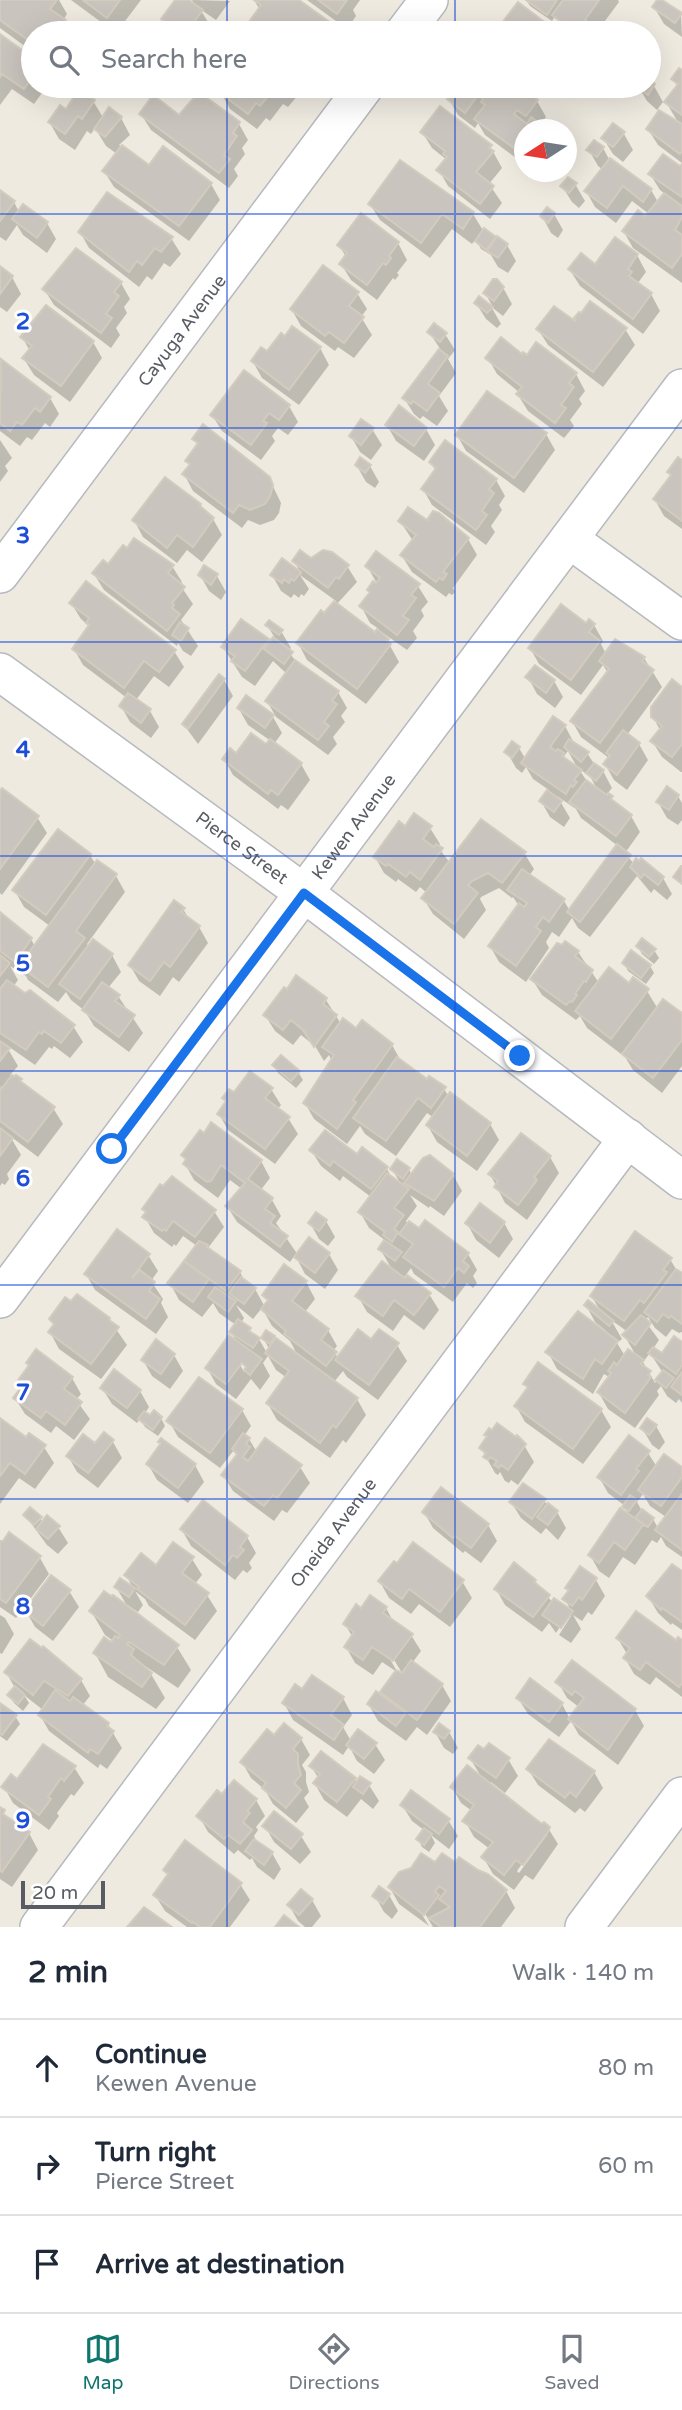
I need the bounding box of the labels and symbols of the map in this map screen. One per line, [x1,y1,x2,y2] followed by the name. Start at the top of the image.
[514,119,577,182] north arrow
[133,270,231,391] street label: Cayuga Avenue
[16,308,30,336] text: 2
[16,522,30,550] text: 3
[16,736,31,764] text: 4
[307,769,400,884] street label: Kewen Avenue
[191,807,293,889] street label: Pierce Street
[16,950,30,978] text: 5
[504,1040,535,1071] route end
[96,1133,127,1164] route start
[16,1165,30,1193] text: 6
[16,1379,30,1407] text: 7
[285,1474,381,1592] street label: Oneida Avenue
[16,1593,30,1621] text: 8
[16,1807,30,1835] text: 9
[21,1878,105,1910] scale bar

